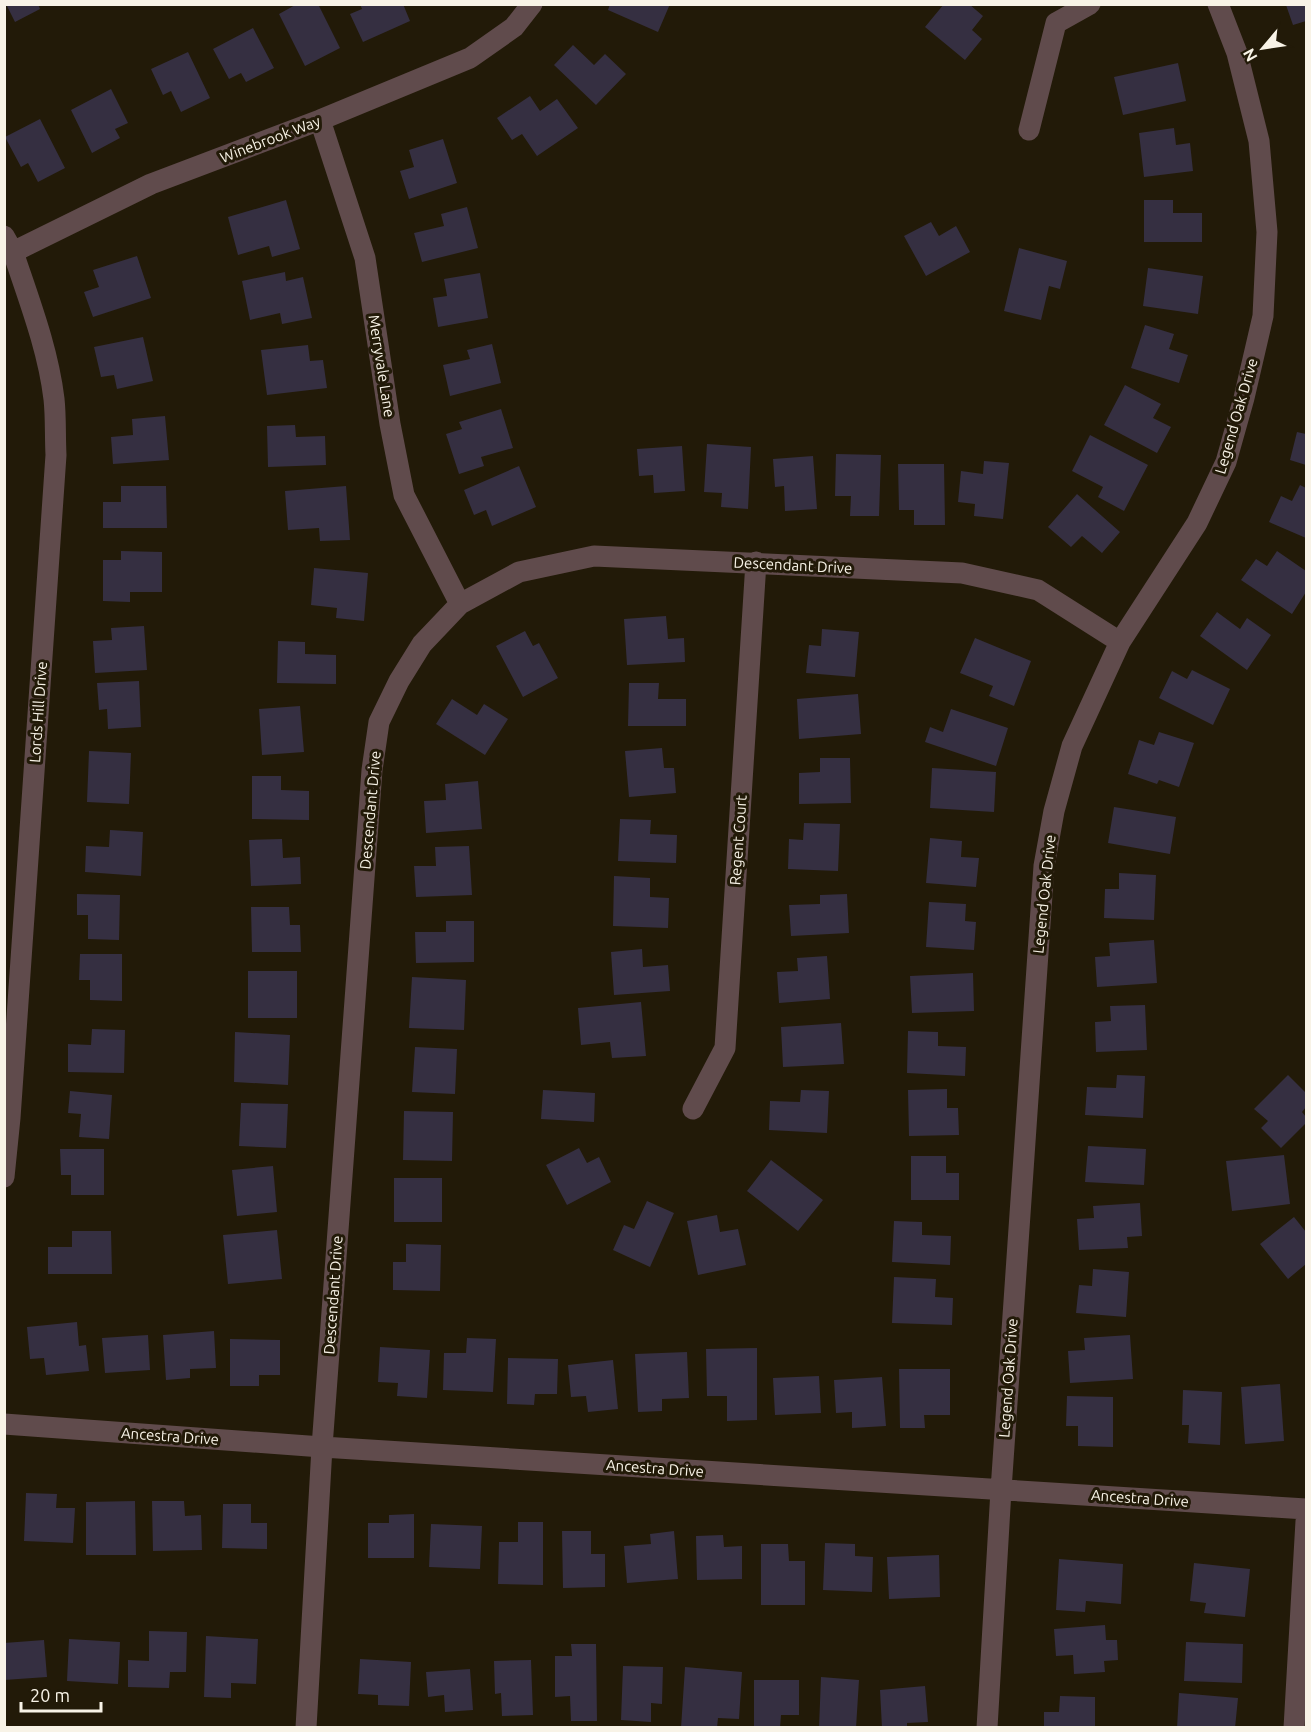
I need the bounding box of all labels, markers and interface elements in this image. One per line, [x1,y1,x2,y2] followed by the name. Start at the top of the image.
[1233,18,1293,78] north arrow
[1239,46,1261,65] text: N
[217,112,323,166] street label: Winebrook Way
[366,314,398,418] street label: Merryvale Lane
[1211,356,1261,476] street label: Legend Oak Drive
[733,553,853,577] street label: Descendant Drive
[26,661,50,763] street label: Lords Hill Drive
[356,750,384,870] street label: Descendant Drive
[726,794,750,886] street label: Regent Court
[1029,834,1059,954] street label: Legend Oak Drive
[320,1235,346,1355] street label: Descendant Drive
[995,1318,1021,1438] street label: Legend Oak Drive
[120,1424,220,1448] street label: Ancestra Drive
[605,1456,705,1480] street label: Ancestra Drive
[1090,1486,1190,1510] street label: Ancestra Drive
[21,1675,100,1713] scale bar
[30,1685,70,1705] text: 20 m

